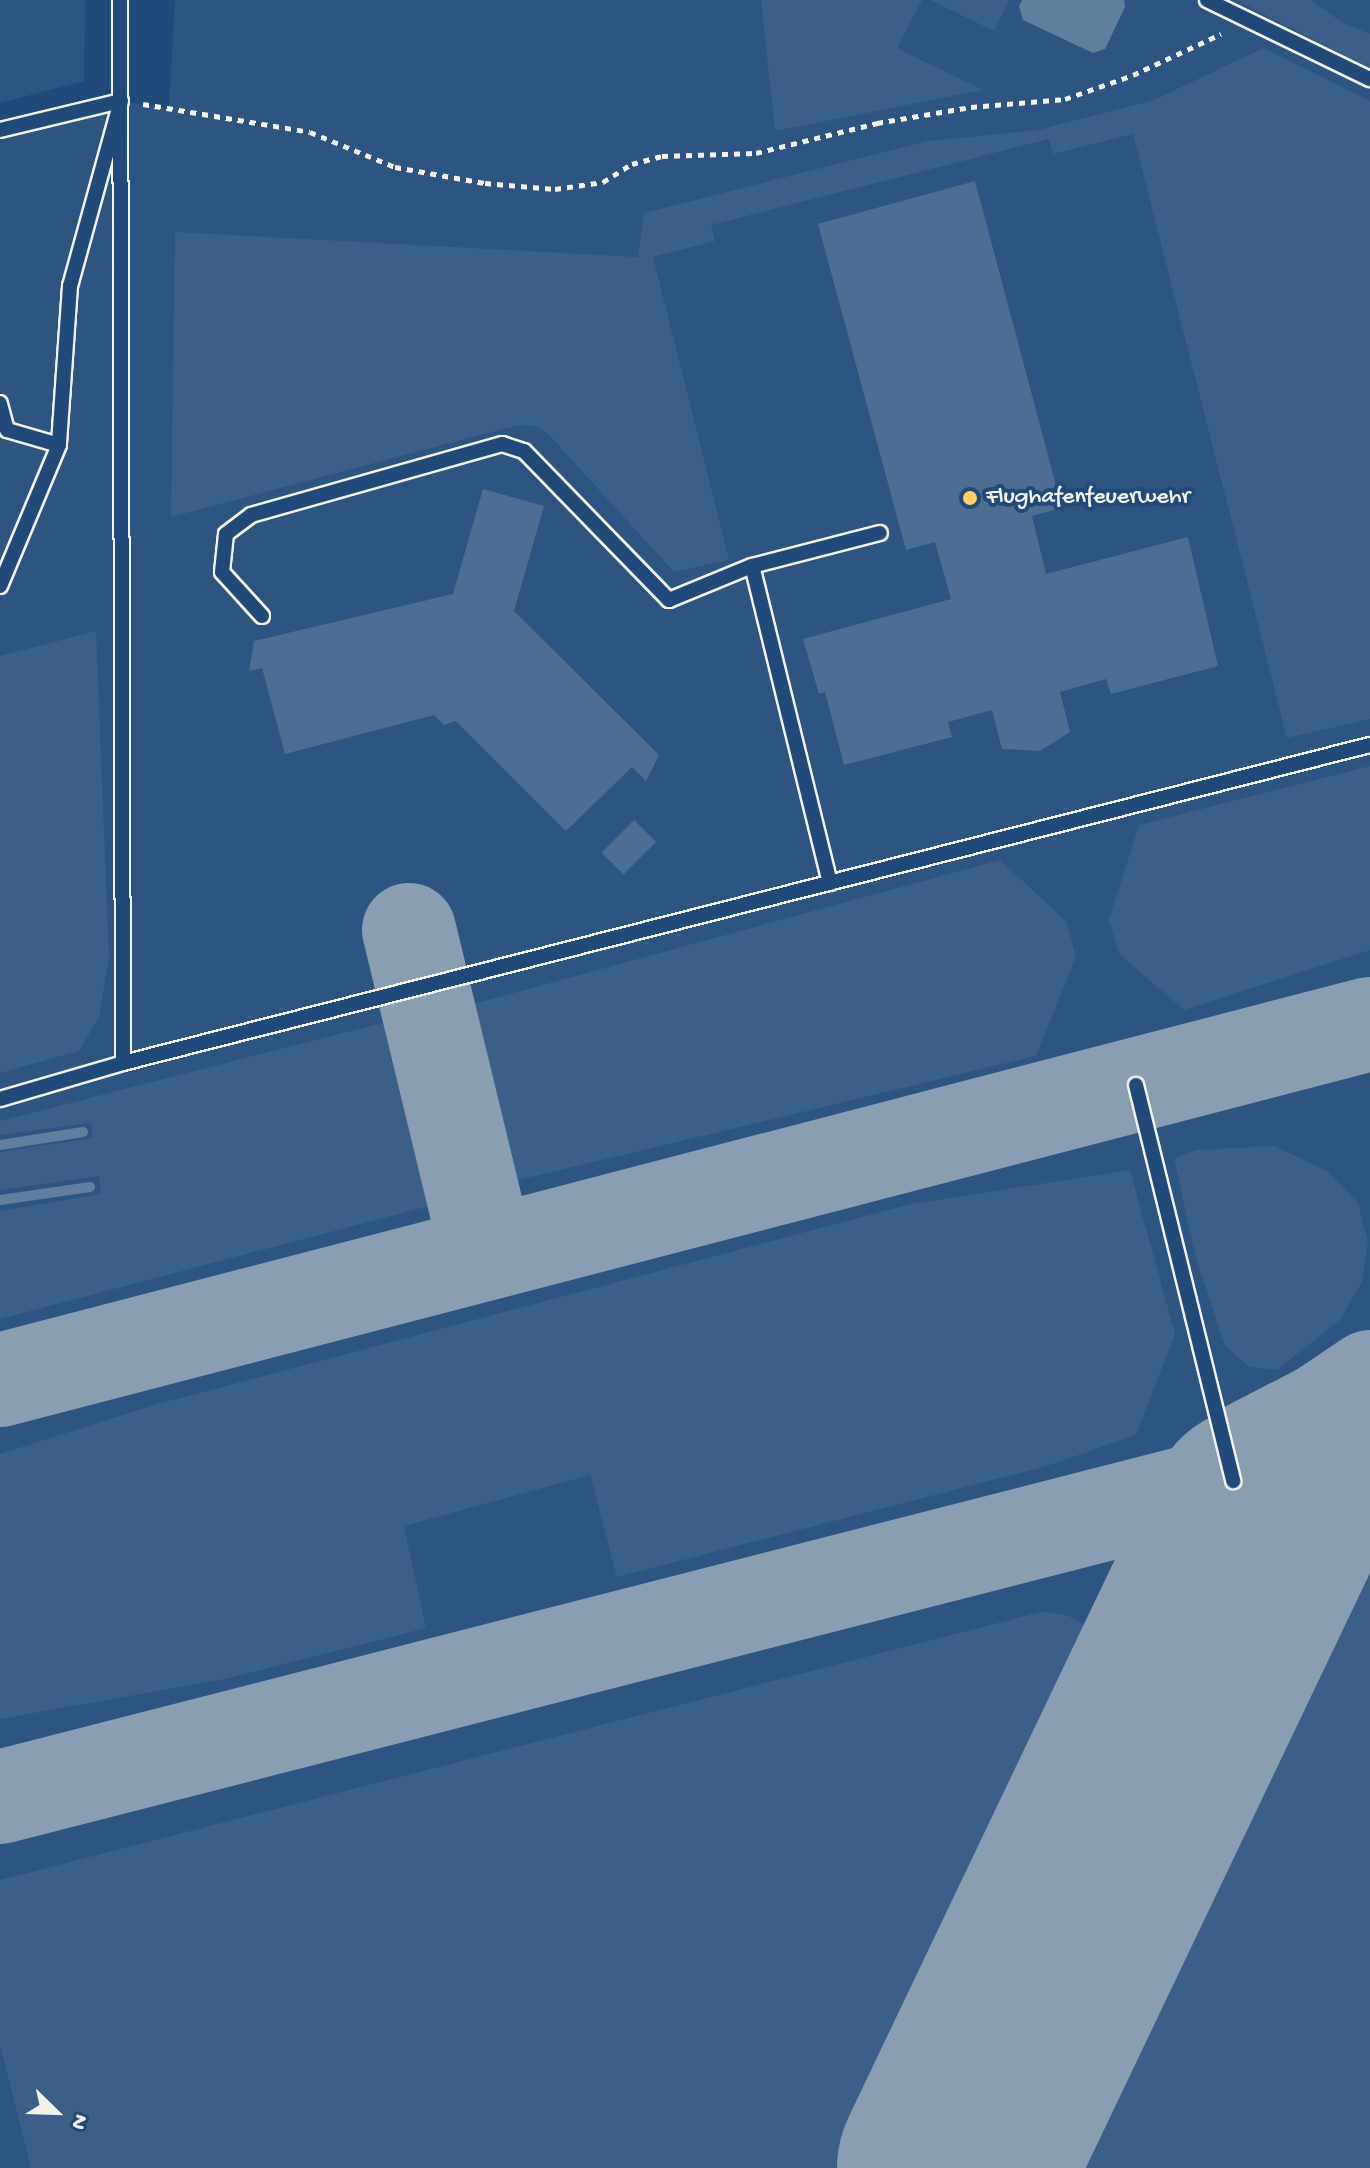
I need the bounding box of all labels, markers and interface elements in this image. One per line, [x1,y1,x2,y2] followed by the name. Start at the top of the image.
[986,484,1190,512] place label: Flughafenfeuerwehr
[961,489,979,507] marker: Flughafenfeuerwehr
[16,2072,96,2152] north arrow
[63,2110,93,2133] text: N

